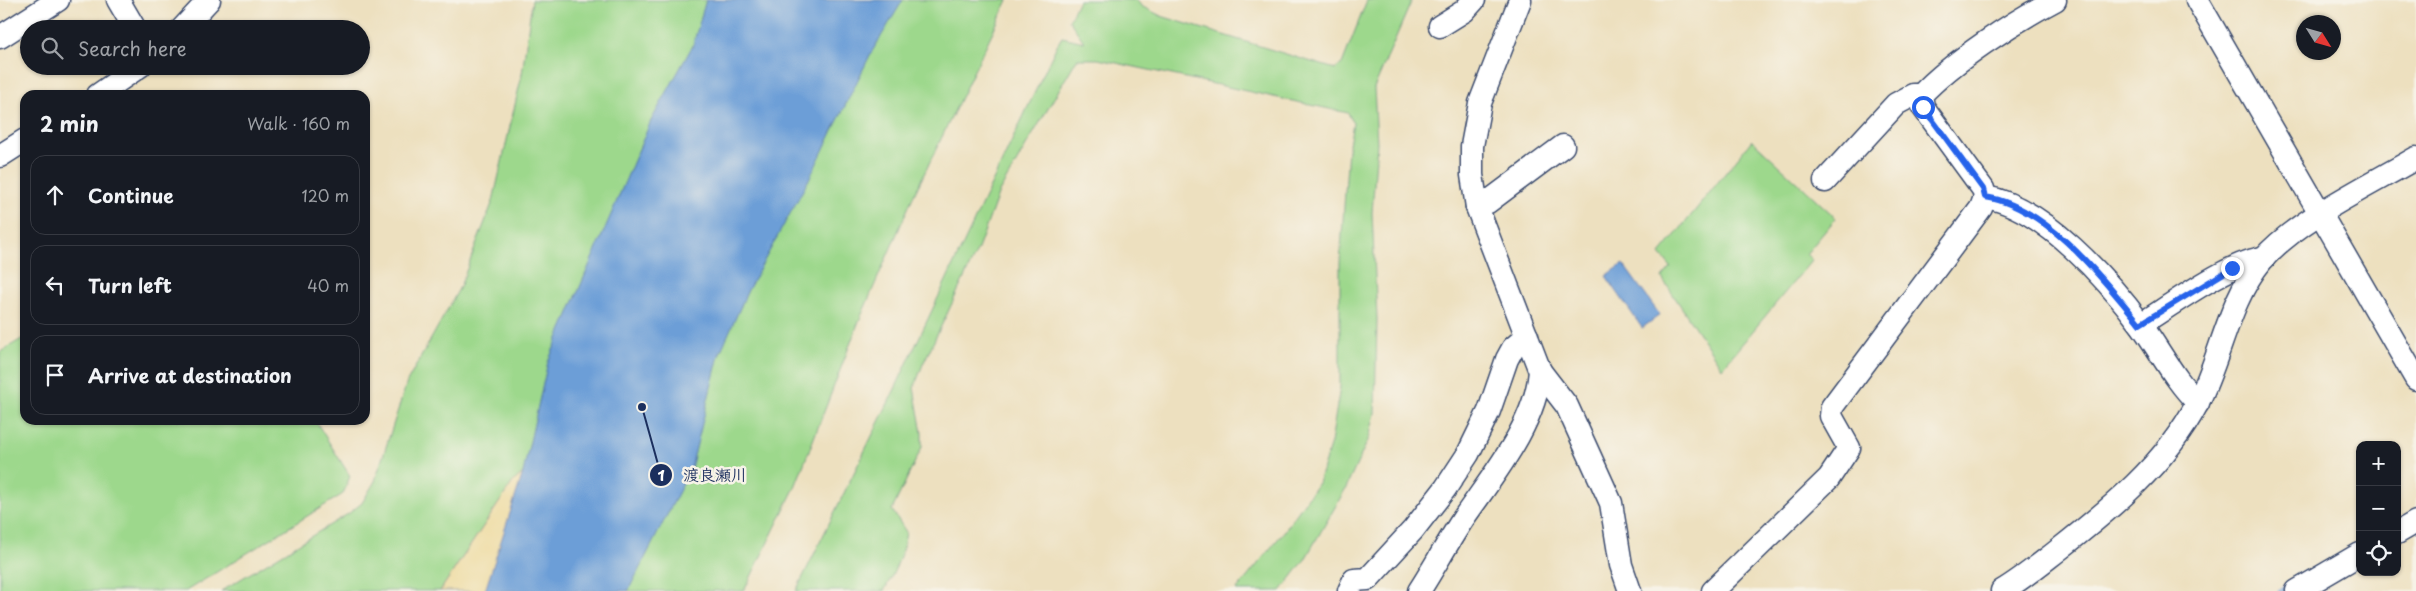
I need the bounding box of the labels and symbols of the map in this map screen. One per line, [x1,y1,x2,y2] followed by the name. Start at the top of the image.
[2296,15,2341,60] north arrow
[1912,96,1935,119] route start
[2221,257,2244,280] route end
[648,460,757,491] callout: 渡良瀬川
[683,462,747,486] text: 渡良瀬川
[657,463,665,486] text: 1

